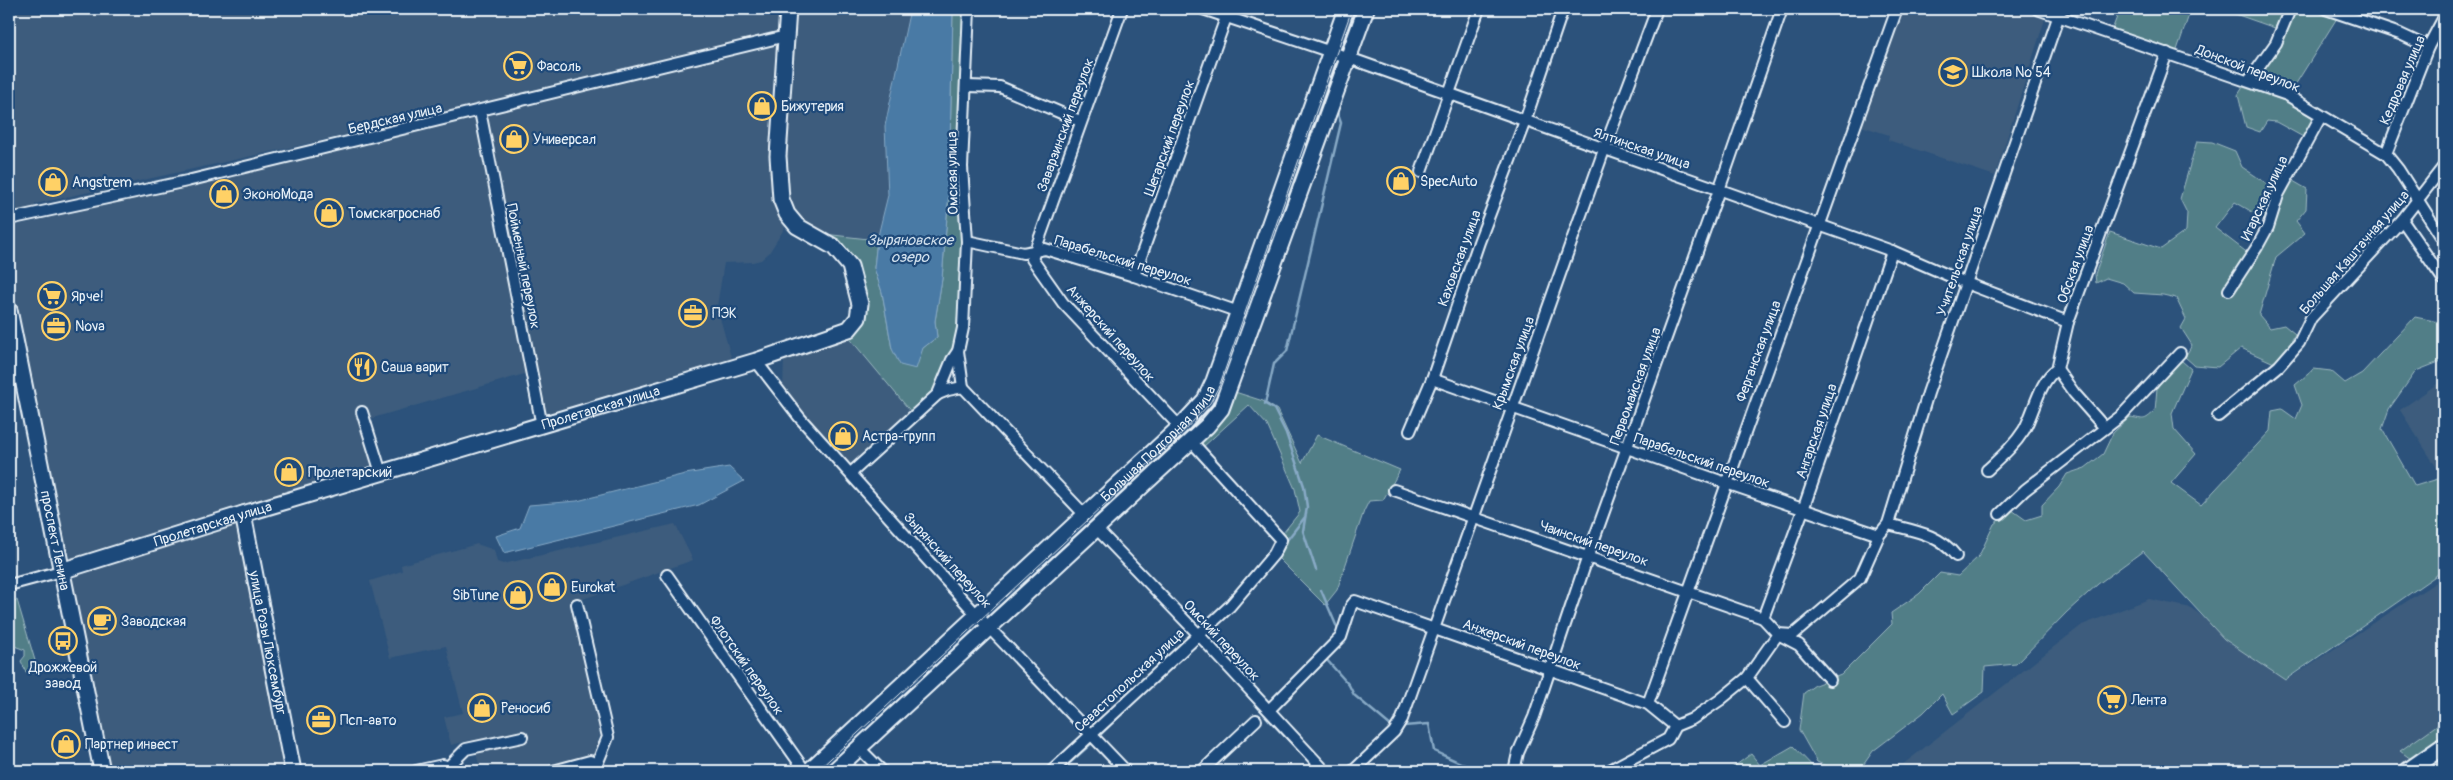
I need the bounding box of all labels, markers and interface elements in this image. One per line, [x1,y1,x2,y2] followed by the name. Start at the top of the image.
[2376,33,2429,127] street label: Кедровая улица
[2192,40,2302,96] street label: Донской переулок
[503,51,533,81] supermarket icon: Фасоль
[1033,56,1098,194] street label: Заварзинский переулок
[1938,57,1968,87] school or university icon: Школа № 54
[537,58,581,75] place label: Фасоль
[1972,64,2051,81] place label: Школа № 54
[1141,78,1198,198] street label: Шегарский переулок
[747,91,777,121] shop icon: Бижутерия
[781,98,844,115] place label: Бижутерия
[347,99,444,138] street label: Бердская улица
[499,124,529,154] shop icon: Универсал
[1591,124,1692,173] street label: Ялтинская улица
[533,131,596,148] place label: Универсал
[943,131,962,215] street label: Омская улица
[2237,153,2292,243] street label: Игарская улица
[1386,166,1416,196] shop icon: SpecAuto
[38,167,68,197] shop icon: Angstrem
[1420,173,1478,190] place label: SpecAuto
[72,174,132,191] place label: Angstrem
[209,179,239,209] shop icon: ЭконоМода
[243,186,313,203] place label: ЭконоМода
[2296,187,2413,318] street label: Большая Каштачная улица
[314,198,344,228] shop icon: Томскагроснаб
[503,202,544,330] street label: Пойменный переулок
[1933,204,1986,318] street label: Учительская улица
[348,205,440,222] place label: Томскагроснаб
[1434,208,1485,309] street label: Каховская улица
[2053,223,2098,306] street label: Обская улица
[867,231,955,267] water label: Зыряновское озеро
[1052,232,1193,289] street label: Парабельский переулок
[37,281,67,311] supermarket icon: Ярче!
[1063,281,1159,385] street label: Анжерский переулок
[71,288,104,305] place label: Ярче!
[678,298,708,328] office icon: ПЭК
[1732,298,1785,404] street label: Ферганская улица
[712,305,737,322] place label: ПЭК
[41,311,71,341] office icon: Nova
[1489,314,1538,412] street label: Крымская улица
[75,318,105,335] place label: Nova
[1606,325,1665,447] street label: Первомайская улица
[347,352,377,382] restaurant icon: Саша варит
[381,359,449,376] place label: Саша варит
[1792,381,1841,481] street label: Ангарская улица
[540,382,662,433] street label: Пролетарская улица
[1097,383,1219,505] street label: Большая Подгорная улица
[828,421,858,451] shop icon: Астра-групп
[862,428,936,445] place label: Астра-групп
[1632,429,1772,492] street label: Парабельский переулок
[274,457,304,487] shop icon: Пролетарский
[308,464,392,481] place label: Пролетарский
[37,489,73,592] street label: проспект Ленина
[152,498,274,550] street label: Пролетарская улица
[900,509,995,612] street label: Зырянский переулок
[1537,517,1651,570] street label: Чаинский переулок
[245,568,290,716] street label: улица Розы Люксембург
[537,572,567,602] shop icon: Eurokat
[571,579,615,596] place label: Eurokat
[503,580,533,610] shop icon: SibTune
[452,587,499,604] place label: SibTune
[1180,596,1263,684] street label: Омский переулок
[87,606,117,636] cafe icon: Заводская
[706,612,787,718] street label: Флотский переулок
[121,613,186,630] place label: Заводская
[1460,615,1583,674] street label: Анжерский переулок
[1071,625,1188,736] street label: Севастопольская улица
[48,626,78,656] bus stop icon: Дрожжевой завод
[28,659,97,692] place label: Дрожжевой завод
[2097,685,2127,715] supermarket icon: Лента
[2130,692,2167,709] place label: Лента
[467,693,497,723] shop icon: Реносиб
[501,700,551,717] place label: Реносиб
[306,705,336,735] office icon: Псп-авто
[340,712,397,729] place label: Псп-авто
[51,729,81,759] shop icon: Партнер инвест
[85,736,178,753] place label: Партнер инвест

